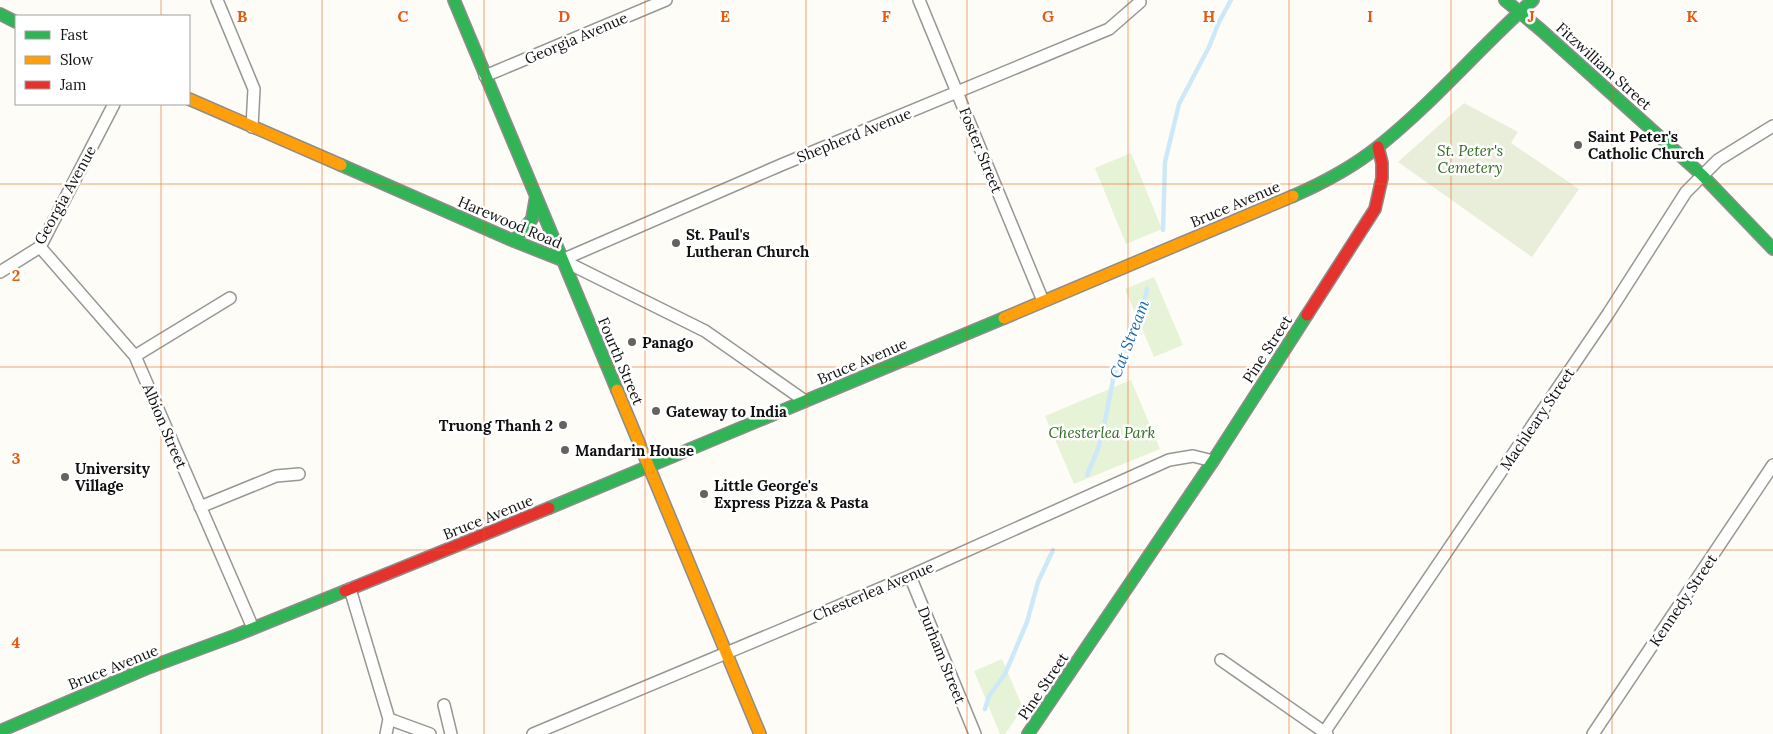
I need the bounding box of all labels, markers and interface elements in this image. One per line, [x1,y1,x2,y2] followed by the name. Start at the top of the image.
[237,6,248,26] text: B
[397,6,409,26] text: C
[558,6,570,26] text: D
[720,6,730,26] text: E
[881,6,891,26] text: F
[1042,6,1054,26] text: G
[1203,6,1216,26] text: H
[1367,6,1373,26] text: I
[1527,6,1535,26] text: J
[1686,6,1698,26] text: K
[522,8,630,68] street label: Georgia Avenue
[15,15,190,105] legend
[1552,18,1656,114] street label: Fitzwilliam Street
[60,25,88,44] text: Fast
[60,50,93,69] text: Slow
[59,75,87,94] text: Jam
[794,103,914,167] street label: Shepherd Avenue
[955,104,1007,196] street label: Foster Street
[1588,127,1705,163] place label: Saint Peter's Catholic Church
[1572,139,1584,151] marker: Saint Peter's Catholic Church
[1437,141,1503,177] park label: St. Peter's Cemetery
[30,142,100,248] street label: Georgia Avenue
[1187,177,1283,231] street label: Bruce Avenue
[455,192,565,252] street label: Harewood Road
[686,225,810,261] place label: St. Paul's Lutheran Church
[670,237,682,249] marker: St. Paul's Lutheran Church
[12,265,20,285] text: 2
[1105,297,1153,381] water label: Cat Stream
[1238,311,1296,386] street label: Pine Street
[594,314,648,408] street label: Fourth Street
[642,333,694,352] place label: Panago
[814,334,910,388] street label: Bruce Avenue
[626,336,638,348] marker: Panago
[1496,364,1578,474] street label: Machleary Street
[138,380,192,472] street label: Albion Street
[666,402,787,421] place label: Gateway to India
[650,405,662,417] marker: Gateway to India
[439,416,553,435] place label: Truong Thanh 2
[557,419,569,431] marker: Truong Thanh 2
[1049,423,1156,442] park label: Chesterlea Park
[575,441,694,460] place label: Mandarin House
[559,444,571,456] marker: Mandarin House
[12,448,21,468] text: 3
[75,459,151,495] place label: University Village
[59,471,71,483] marker: University Village
[714,476,869,512] place label: Little George's Express Pizza & Pasta
[698,488,710,500] marker: Little George's Express Pizza & Pasta
[440,490,536,544] street label: Bruce Avenue
[1645,550,1721,650] street label: Kennedy Street
[810,557,936,625] street label: Chesterlea Avenue
[914,604,970,707] street label: Durham Street
[12,632,21,652] text: 4
[65,640,161,694] street label: Bruce Avenue
[1014,649,1073,723] street label: Pine Street

